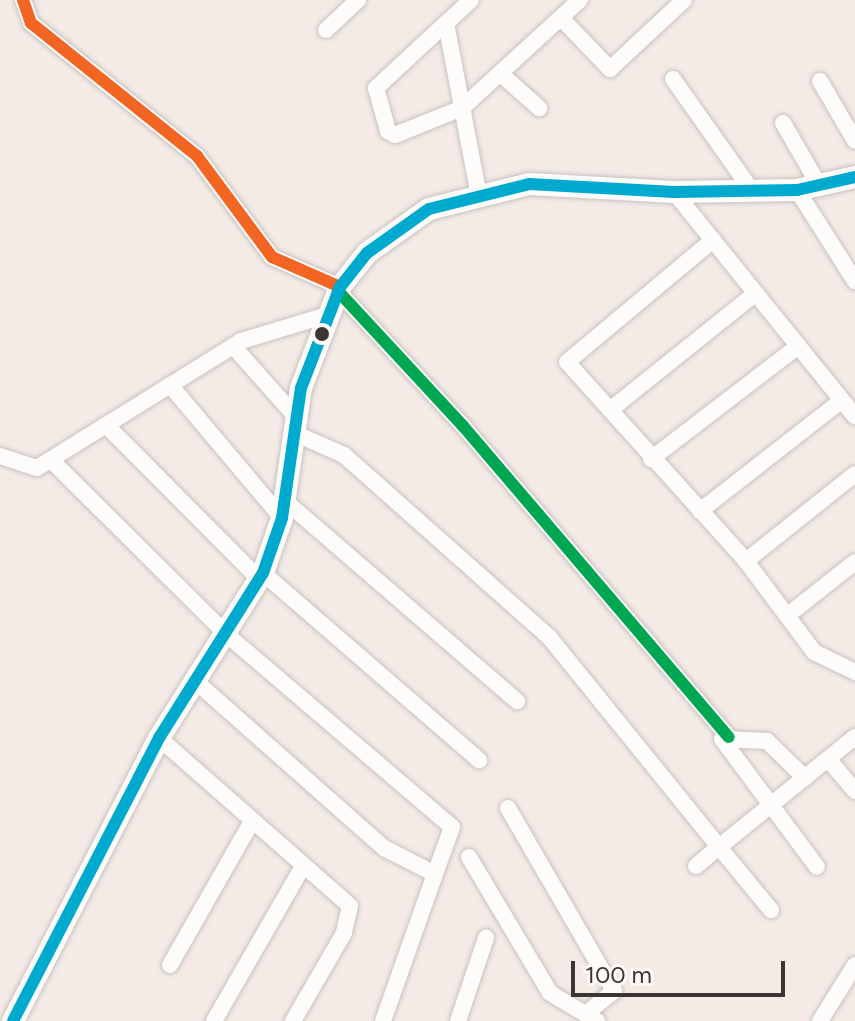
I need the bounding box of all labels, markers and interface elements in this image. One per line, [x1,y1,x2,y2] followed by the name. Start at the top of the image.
[314,326,330,342] unlabelled marker
[575,945,789,995] scale bar
[585,960,652,989] text: 100 m

